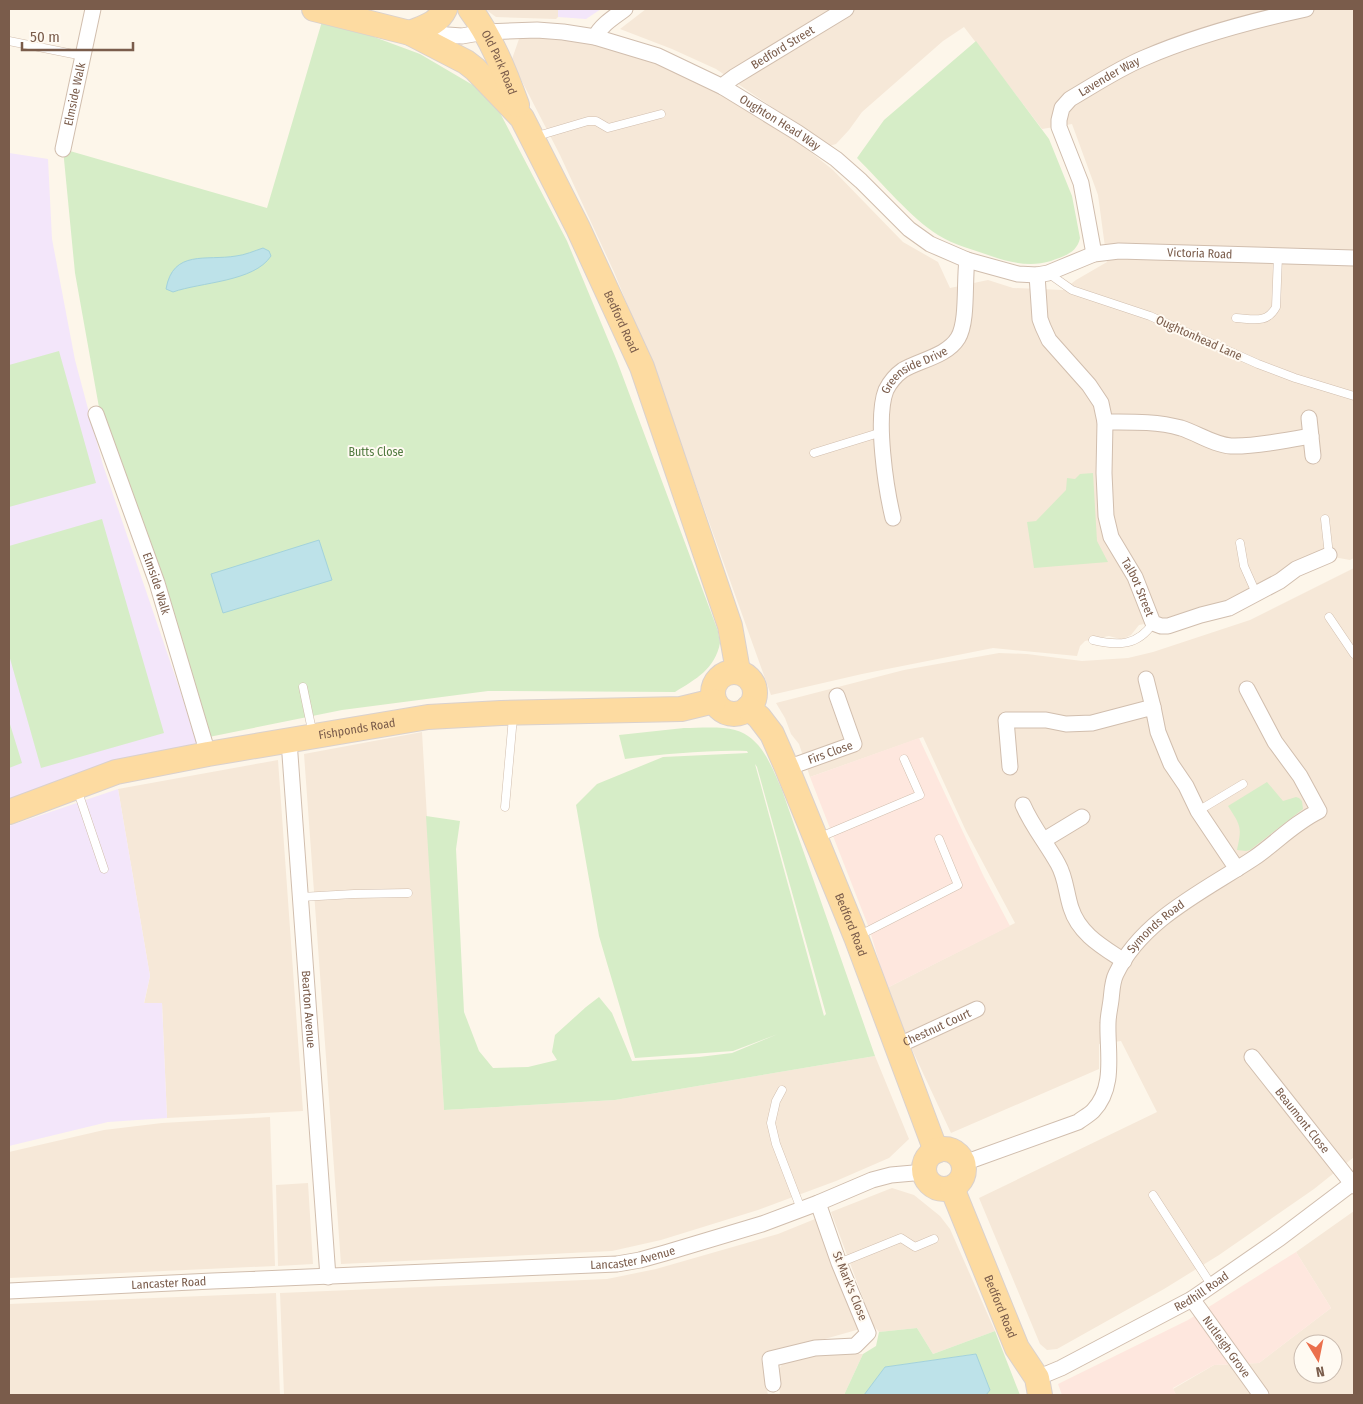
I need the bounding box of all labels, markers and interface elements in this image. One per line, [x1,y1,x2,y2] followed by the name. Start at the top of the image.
[22,20,134,52] scale bar
[749,23,817,72] street label: Bedford Street
[30,28,60,46] text: 50 m
[478,28,520,97] street label: Old Park Road
[1076,54,1142,99] street label: Lavender Way
[61,61,88,127] street label: Elmside Walk
[737,92,824,154] street label: Oughton Head Way
[1167,245,1233,261] street label: Victoria Road
[601,288,642,355] street label: Bedford Road
[1154,313,1244,363] street label: Oughtonhead Lane
[878,344,950,396] street label: Greenside Drive
[348,445,404,459] park label: Butts Close
[140,551,173,617] street label: Elmside Walk
[1118,555,1157,619] street label: Talbot Street
[317,716,396,742] street label: Fishponds Road
[806,738,855,767] street label: Firs Close
[832,891,870,958] street label: Bedford Road
[1124,897,1187,956] street label: Symonds Road
[299,970,318,1049] street label: Bearton Avenue
[901,1006,973,1049] street label: Chestnut Court
[1272,1085,1332,1156] street label: Beaumont Close
[590,1243,677,1272] street label: Lancaster Avenue
[830,1249,870,1323] street label: St Mark's Close
[1172,1269,1231,1314] street label: Redhill Road
[981,1273,1019,1340] street label: Bedford Road
[131,1274,207,1292] street label: Lancaster Road
[1200,1313,1253,1380] street label: Nutleigh Grove
[1293,1334,1343,1384] north arrow
[1315,1362,1326,1380] text: N

